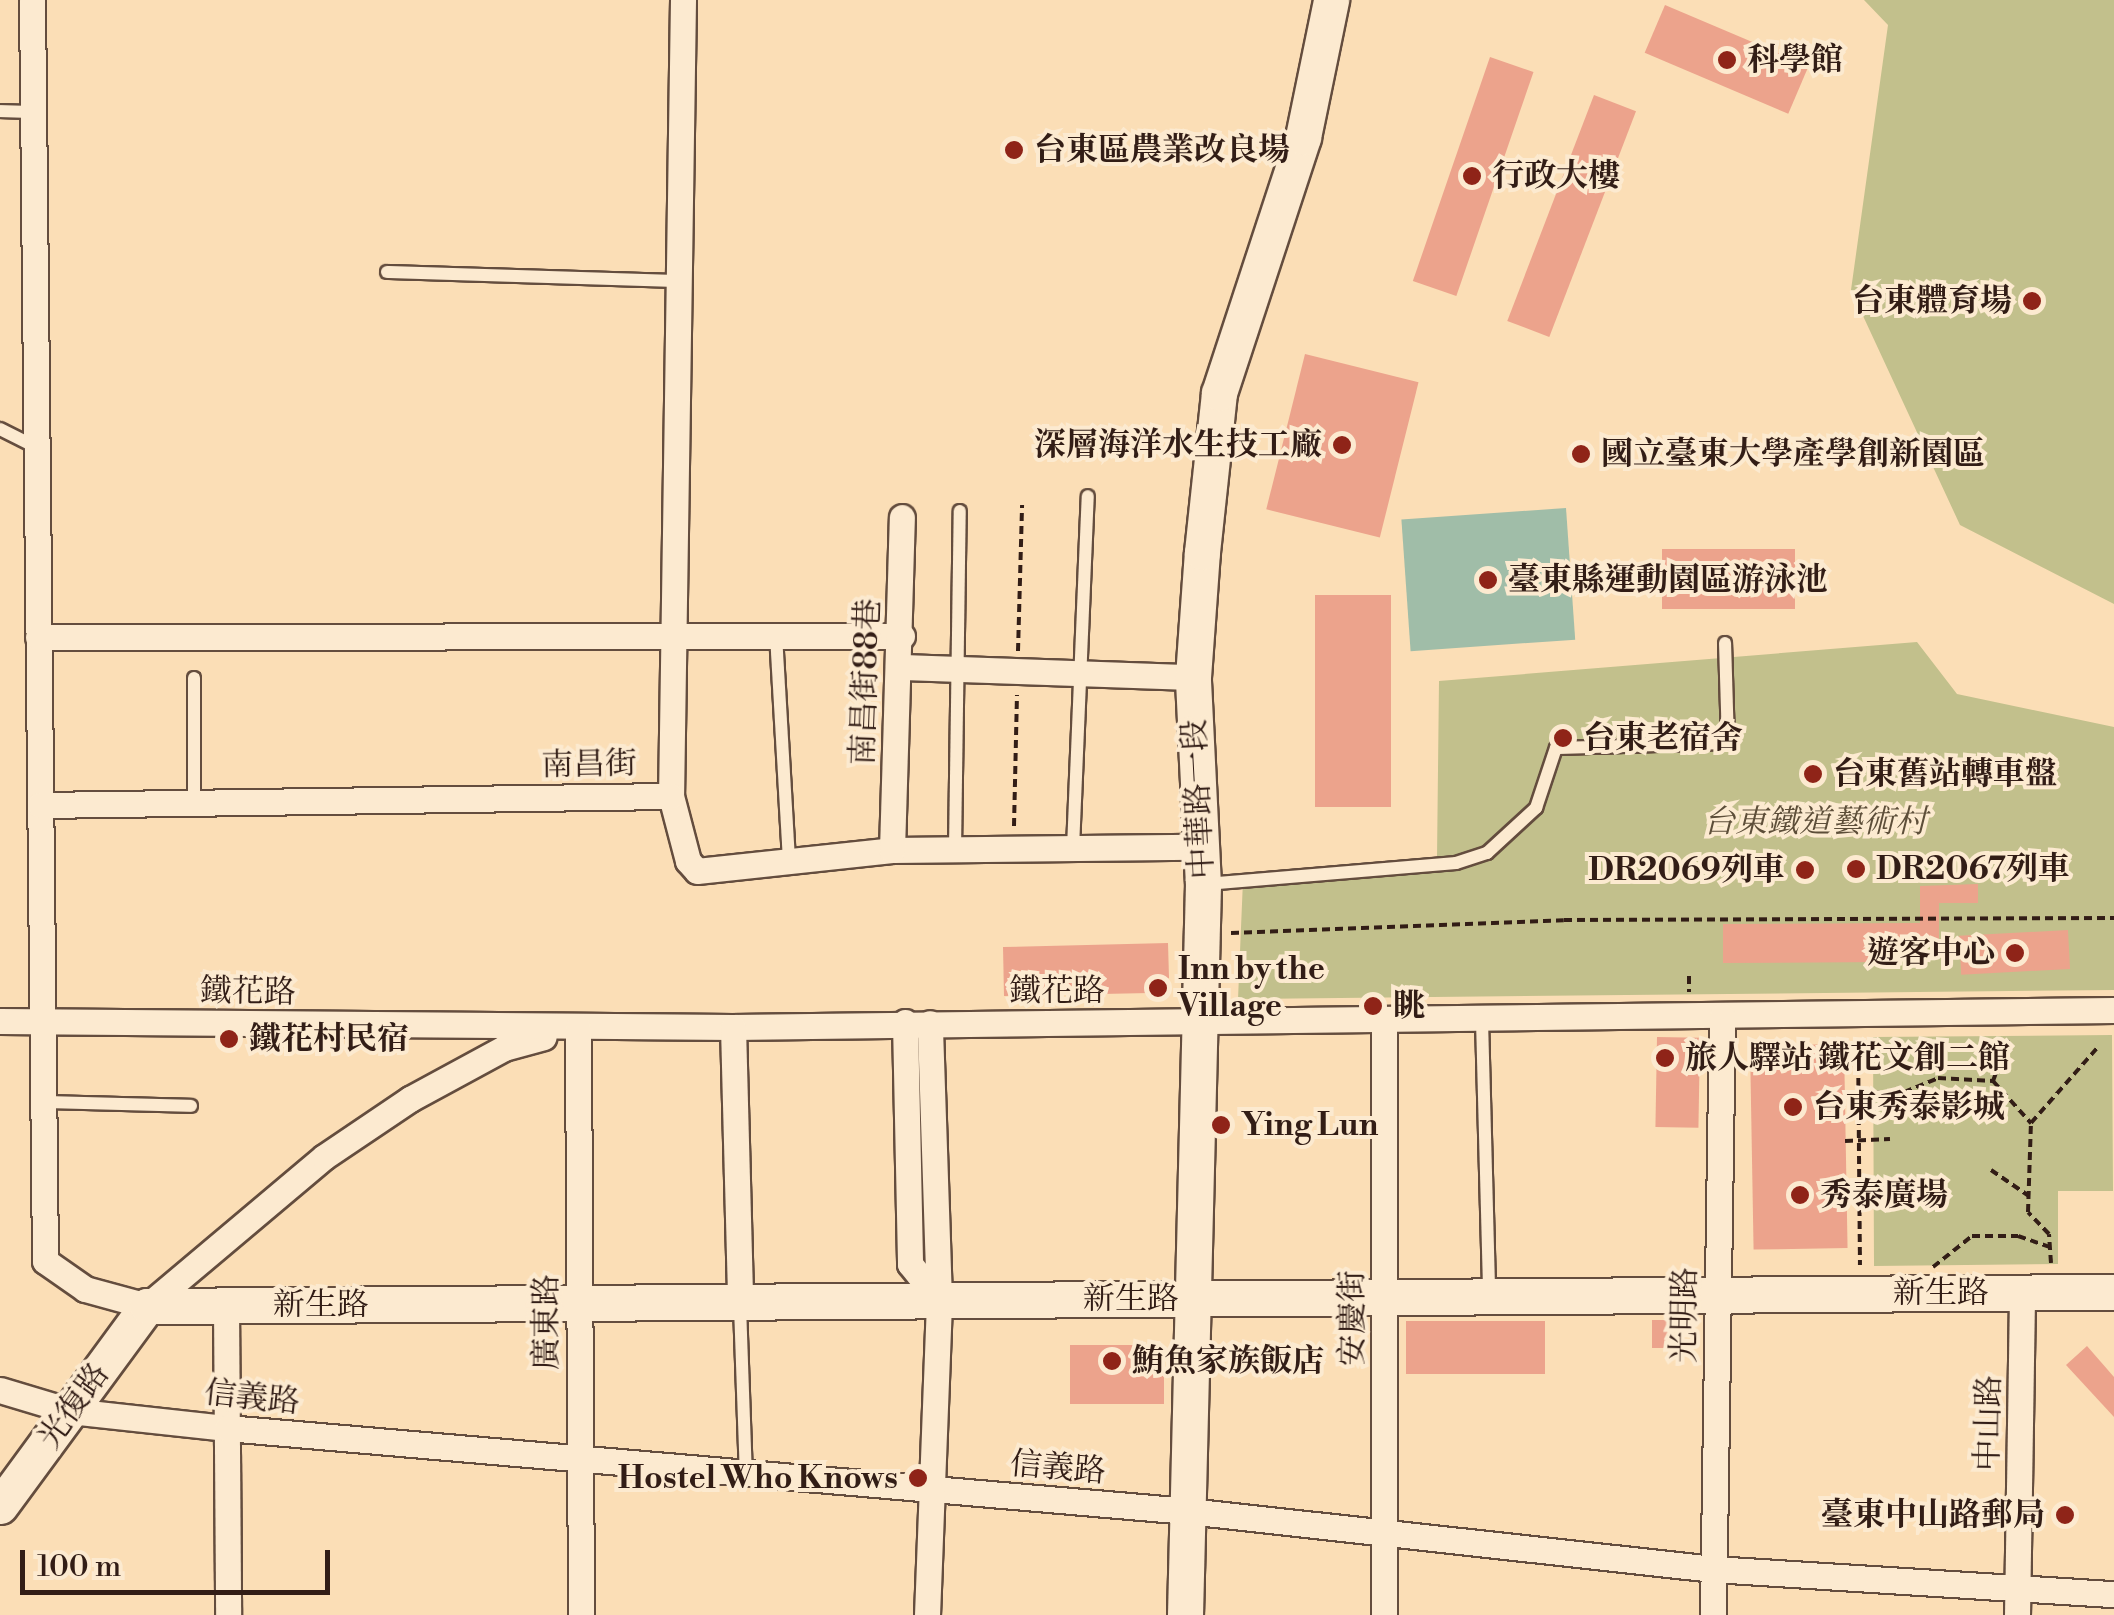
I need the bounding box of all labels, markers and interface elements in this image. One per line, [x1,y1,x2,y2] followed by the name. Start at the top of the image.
[1747,41,1843,79] place label: 科學館
[1716,49,1738,71] marker: 科學館
[1034,131,1290,169] place label: 台東區農業改良場
[1003,139,1025,161] marker: 台東區農業改良場
[1492,157,1620,195] place label: 行政大樓
[1461,165,1483,187] marker: 行政大樓
[1852,282,2012,320] place label: 台東體育場
[2021,290,2043,312] marker: 台東體育場
[1034,426,1322,464] place label: 深層海洋水生技工廠
[1331,434,1353,456] marker: 深層海洋水生技工廠
[1601,435,1985,473] place label: 國立臺東大學產學創新園區
[1570,443,1592,465] marker: 國立臺東大學產學創新園區
[1508,561,1828,599] place label: 臺東縣運動園區游泳池
[1477,569,1499,591] marker: 臺東縣運動園區游泳池
[844,598,888,766] street label: 南昌街88巷
[1176,718,1222,880] street label: 中華路一段
[1583,719,1743,757] place label: 台東老宿舍
[1552,727,1574,749] marker: 台東老宿舍
[541,745,637,785] street label: 南昌街
[1833,755,2057,793] place label: 台東舊站轉車盤
[1802,763,1824,785] marker: 台東舊站轉車盤
[1703,803,1927,841] park label: 台東鐵道藝術村
[1876,850,2070,888] place label: DR2067列車
[1588,851,1785,889] place label: DR2069列車
[1845,858,1867,880] marker: DR2067列車
[1794,859,1816,881] marker: DR2069列車
[1867,934,1995,972] place label: 遊客中心
[2004,942,2026,964] marker: 遊客中心
[1178,951,1325,1026] place label: Inn by the Village
[200,972,296,1012] street label: 鐵花路
[1009,972,1105,1010] street label: 鐵花路
[1147,977,1169,999] marker: Inn by the Village
[1393,987,1425,1025] place label: 眺
[1362,995,1384,1017] marker: 眺
[249,1020,409,1058] place label: 鐵花村民宿
[218,1028,240,1050] marker: 鐵花村民宿
[1685,1039,2010,1077] place label: 旅人驛站 鐵花文創二館
[1654,1047,1676,1069] marker: 旅人驛站 鐵花文創二館
[1813,1088,2005,1126] place label: 台東秀泰影城
[1782,1096,1804,1118] marker: 台東秀泰影城
[1241,1106,1378,1144] place label: Ying Lun
[1210,1114,1232,1136] marker: Ying Lun
[1820,1176,1948,1214] place label: 秀泰廣場
[1789,1184,1811,1206] marker: 秀泰廣場
[1665,1267,1705,1363] street label: 光明路
[1334,1270,1372,1366] street label: 安慶街
[528,1274,566,1370] street label: 廣東路
[1893,1274,1989,1312] street label: 新生路
[1083,1280,1179,1318] street label: 新生路
[273,1286,369,1324] street label: 新生路
[1132,1342,1324,1380] place label: 鮪魚家族飯店
[1101,1350,1123,1372] marker: 鮪魚家族飯店
[30,1356,118,1456] street label: 光復路
[202,1374,302,1422] street label: 信義路
[1969,1375,2009,1471] street label: 中山路
[1009,1445,1107,1491] street label: 信義路
[618,1459,898,1497] place label: Hostel Who Knows
[907,1467,929,1489] marker: Hostel Who Knows
[1821,1496,2045,1534] place label: 臺東中山路郵局
[2054,1504,2076,1526] marker: 臺東中山路郵局
[25,1530,335,1592] scale bar
[37,1548,121,1586] text: 100 m

